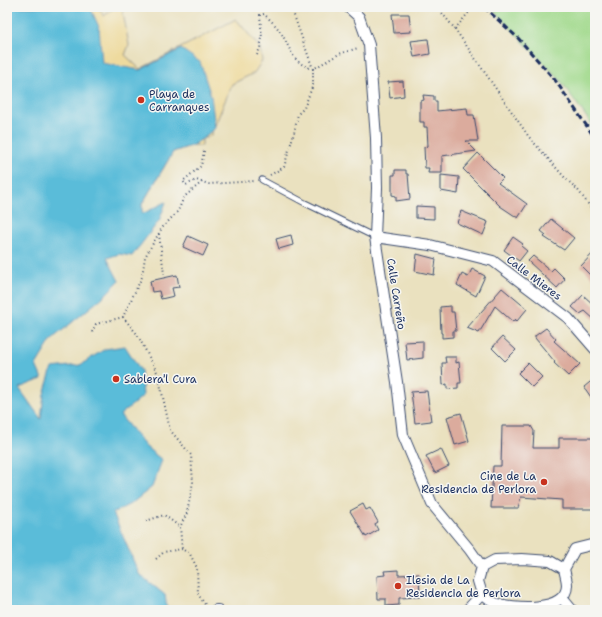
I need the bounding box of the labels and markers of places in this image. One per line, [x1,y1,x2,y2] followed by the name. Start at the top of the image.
[149,87,209,115] place label: Playa de Carranques
[136,95,146,105] marker: Playa de Carranques
[124,372,197,387] place label: Sablera'l Cura
[111,374,121,384] marker: Sablera'l Cura
[421,469,536,497] place label: Cine de La Residencia de Perlora
[539,477,549,487] marker: Cine de La Residencia de Perlora
[406,573,521,601] place label: Ilesia de La Residencia de Perlora
[393,581,403,591] marker: Ilesia de La Residencia de Perlora

